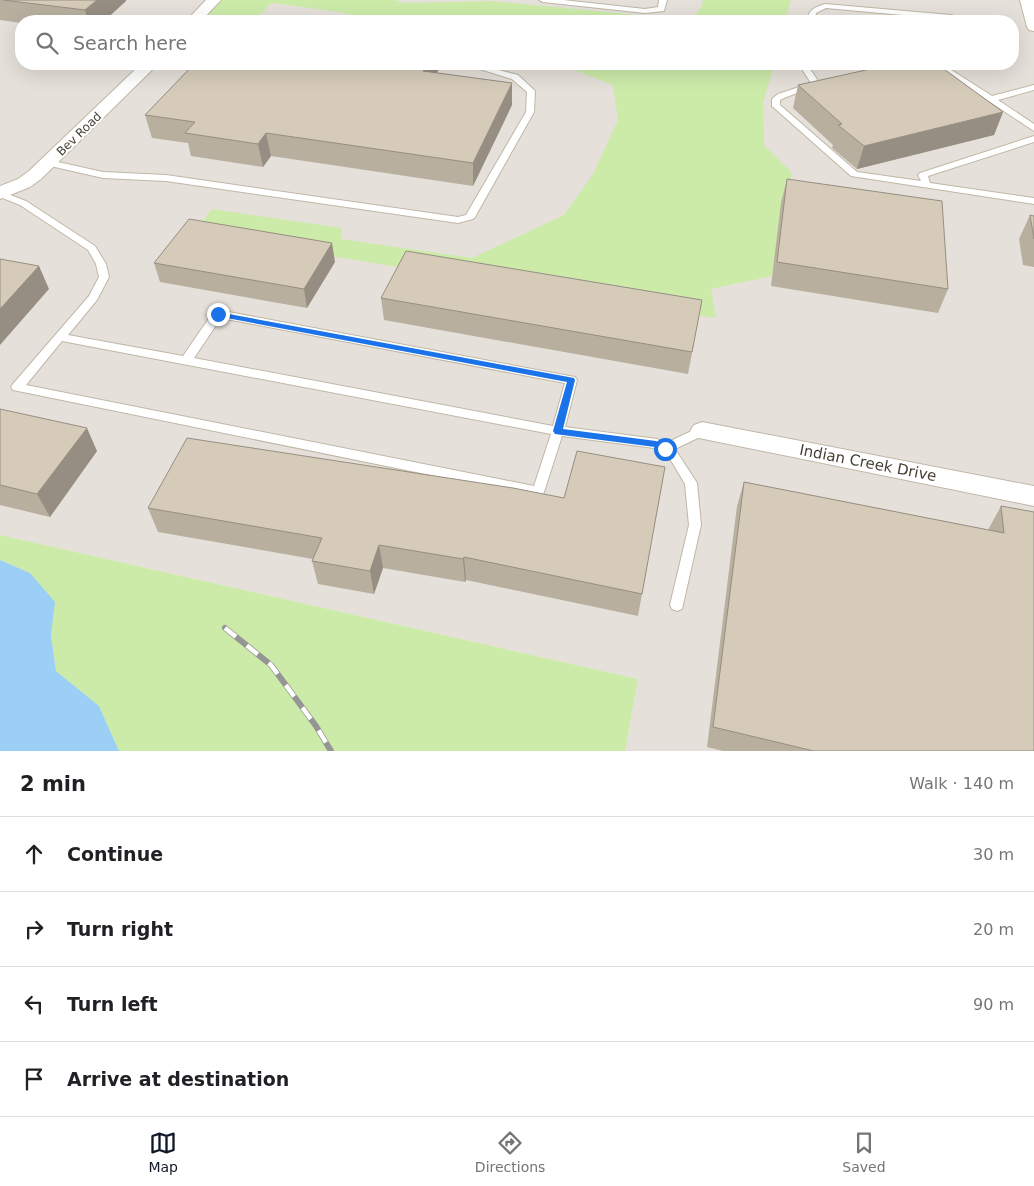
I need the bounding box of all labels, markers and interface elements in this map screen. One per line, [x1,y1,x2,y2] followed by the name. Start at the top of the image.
[15,15,1019,70] search box
[33,29,61,57] icon: search
[73,32,187,54] text: Search here
[54,109,104,159] street label: Bev Road
[207,303,230,326] route end
[654,438,677,461] route start
[798,441,938,485] street label: Indian Creek Drive
[20,772,86,796] text: 2 min
[909,774,1014,793] text: Walk · 140 m
[20,840,48,868] icon: ahead
[67,843,163,865] text: Continue
[973,845,1014,864] text: 30 m
[20,915,48,943] icon: right
[67,918,173,940] text: Turn right
[973,920,1014,939] text: 20 m
[20,990,48,1018] icon: left
[67,993,158,1015] text: Turn left
[973,995,1014,1014] text: 90 m
[20,1065,48,1093] icon: arrive
[67,1068,289,1090] text: Arrive at destination
[148,1129,178,1175] tab: Map
[475,1129,545,1175] tab: Directions
[842,1129,886,1175] tab: Saved

